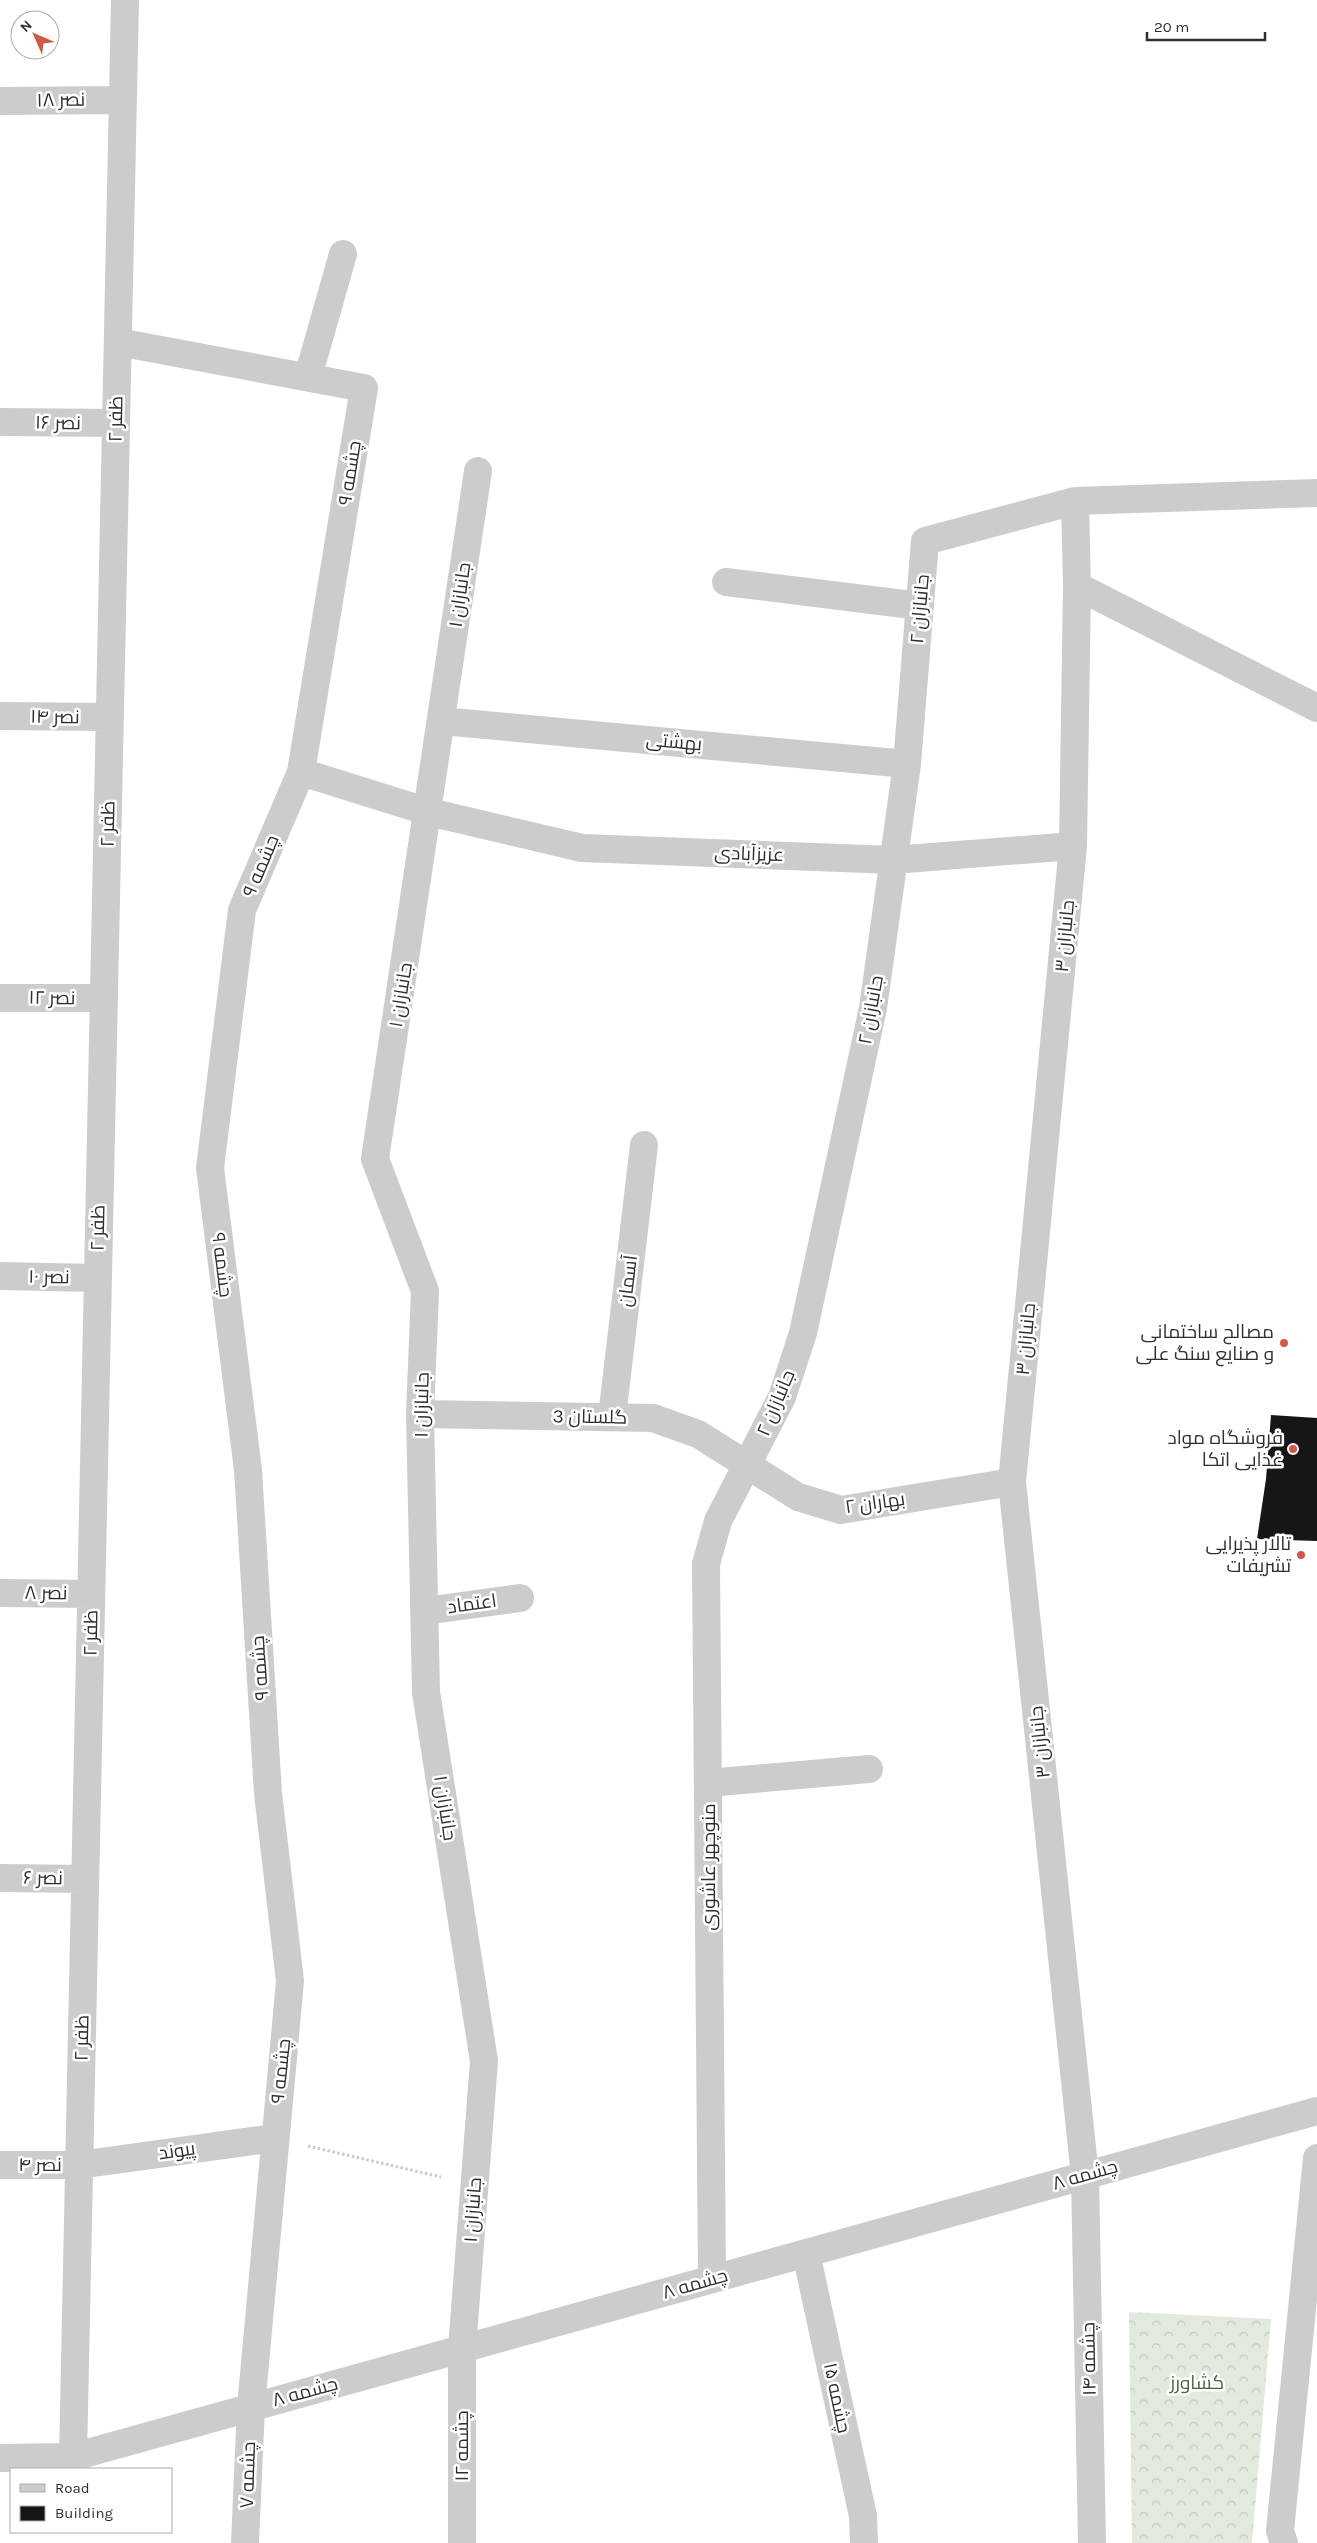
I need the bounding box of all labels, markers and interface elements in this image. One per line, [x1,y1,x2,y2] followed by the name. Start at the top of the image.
[10,10,60,60] north arrow
[1147,10,1264,42] scale bar
[17,17,36,36] text: N
[1154,18,1189,36] text: 20 m
[37,89,85,111] street label: نصر ۱۸
[105,396,127,442] street label: ظفر ۲
[35,412,81,434] street label: نصر ۱۶
[334,439,367,507] street label: چشمه ۹
[445,561,475,629] street label: جانبازان ۱
[906,573,934,645] street label: جانبازان ۲
[30,706,80,728] street label: نصر ۱۴
[645,729,703,755] street label: بهشتی
[97,801,119,847] street label: ظفر ۲
[238,832,285,901] street label: چشمه ۹
[714,842,784,866] street label: عزیزآبادی
[1051,899,1079,973] street label: جانبازان ۳
[385,961,417,1029] street label: جانبازان ۱
[854,974,888,1046] street label: جانبازان ۲
[28,987,76,1009] street label: نصر ۱۲
[87,1205,109,1251] street label: ظفر ۲
[206,1231,237,1299] street label: چشمه ۹
[614,1254,642,1308] street label: آسمان
[28,1266,70,1288] street label: نصر ۱۰
[1012,1302,1040,1376] street label: جانبازان ۳
[1136,1321,1274,1367] place label: مصالح ساختمانی و صنایع سنگ علی
[1278,1337,1290,1349] marker: مصالح ساختمانی و صنایع سنگ علی
[752,1367,800,1439] street label: جانبازان ۲
[410,1372,434,1438] street label: جانبازان ۱
[553,1405,627,1429] street label: گلستان 3
[1168,1427,1283,1471] place label: فروشگاه مواد غذایی اتکا
[1287,1443,1299,1455] marker: فروشگاه مواد غذایی اتکا
[844,1488,906,1518] street label: بهاران ۲
[1206,1533,1291,1577] place label: تالار پذیرایی تشریفات
[1295,1549,1307,1561] marker: تالار پذیرایی تشریفات
[24,1582,68,1604] street label: نصر ۸
[446,1590,498,1618] street label: اعتماد
[80,1610,102,1656] street label: ظفر ۲
[247,1635,274,1701] street label: چشمه ۹
[1025,1705,1055,1779] street label: جانبازان ۳
[429,1774,461,1842] street label: جانبازان ۱
[698,1803,721,1931] street label: منوچهر عاشوری
[23,1867,63,1889] street label: نصر ۶
[71,2015,93,2061] street label: ظفر ۲
[267,2037,296,2105] street label: چشمه ۹
[157,2138,197,2165] street label: پیوند
[18,2154,62,2176] street label: نصر ۴
[1050,2155,1121,2196] street label: چشمه ۸
[460,2177,486,2243] street label: جانبازان ۱
[660,2264,731,2305] street label: چشمه ۸
[1077,2322,1102,2396] street label: چشمه ۱۴
[818,2361,855,2435] street label: چشمه ۱۵
[1169,2372,1224,2394] park label: کشاورز
[270,2373,341,2412] street label: چشمه ۸
[451,2410,474,2482] street label: چشمه ۱۲
[236,2441,261,2509] street label: چشمه ۷
[10,2468,172,2533] legend
[55,2479,90,2497] text: Road
[55,2504,113,2522] text: Building

